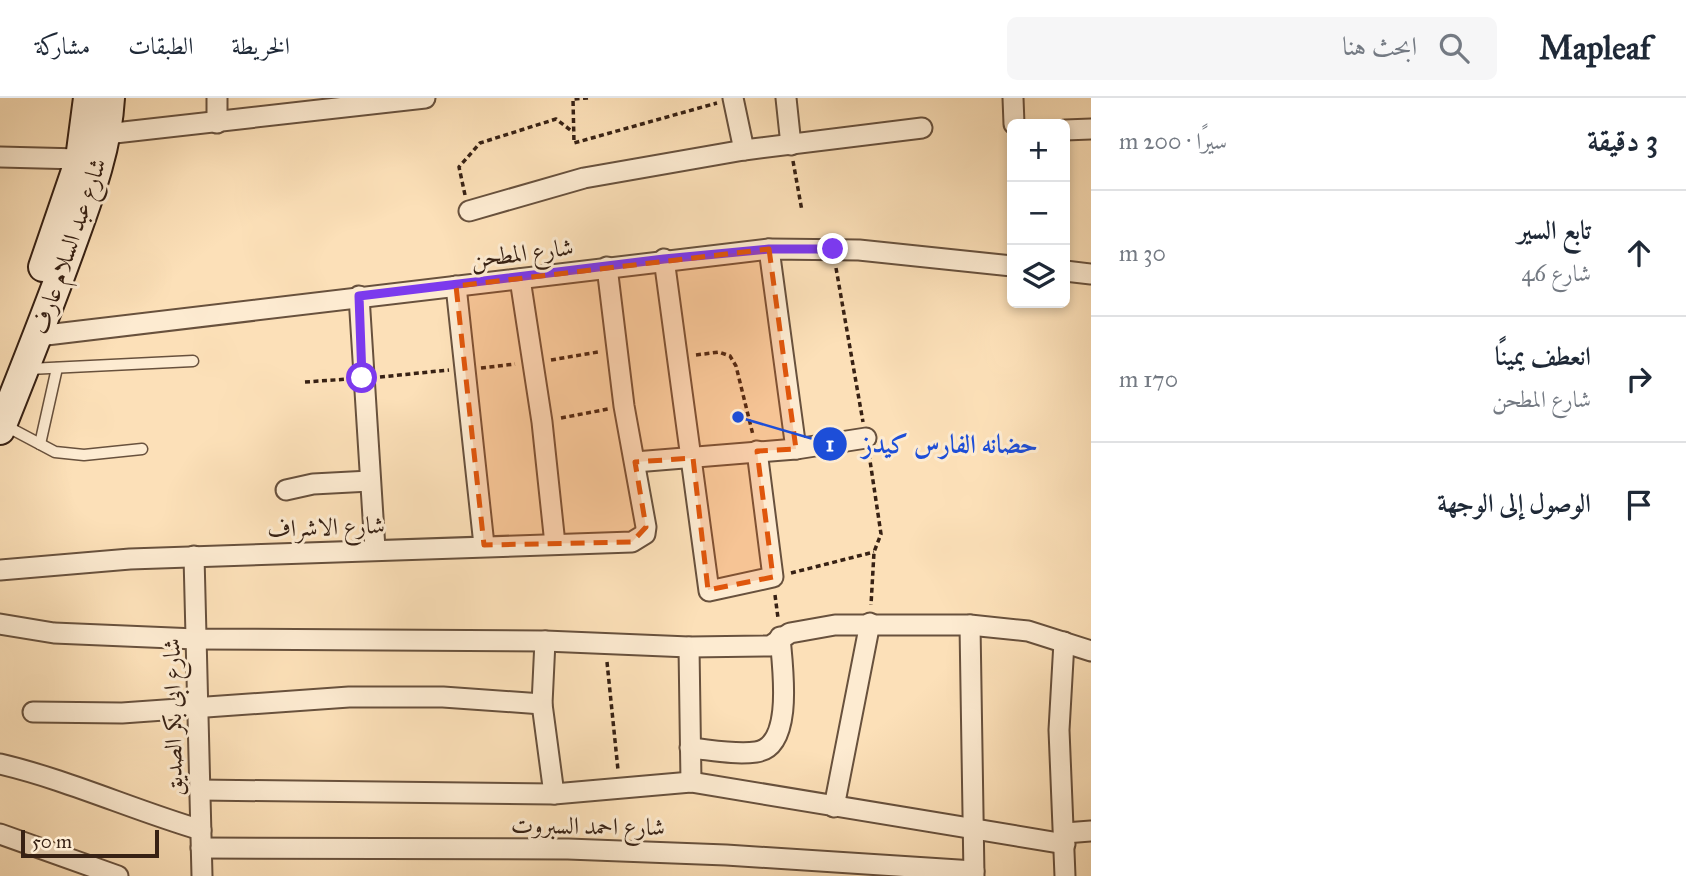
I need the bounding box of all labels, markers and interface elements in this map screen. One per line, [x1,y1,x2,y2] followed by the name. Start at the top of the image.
[1007,17,1497,80] search box
[1539,28,1651,68] text: Mapleaf
[1435,29,1473,67] icon: search
[1342,30,1417,62] text: ابحث هنا
[35,31,90,61] text: مشاركة
[128,31,194,61] text: الطبقات
[232,31,290,61] text: الخريطة
[1007,119,1070,308] map controls
[1007,119,1070,182] button: +
[1587,123,1658,159] text: 3 دقيقة
[1119,127,1227,155] text: سيرًا · 200 m
[25,154,119,340] street label: شارع عبد السلام عارف
[1007,182,1070,245] button: −
[1518,214,1591,246] text: تابع السير
[469,232,576,279] street label: شارع المطحن
[817,233,848,264] route end
[1620,234,1658,272] icon: ahead
[1119,239,1166,267] text: 30 m
[1007,245,1070,308] button: layers
[1522,259,1591,287] text: شارع 46
[1495,340,1591,372] text: انعطف يمينًا
[1620,360,1658,398] icon: right
[346,362,377,393] route start
[1119,365,1178,393] text: 170 m
[1492,385,1591,413] text: شارع المطحن
[813,420,1052,467] callout: حضانه الفارس كيدز
[859,428,1038,460] text: حضانه الفارس كيدز
[826,431,834,457] text: 1
[1620,486,1658,524] icon: arrive
[1437,487,1591,519] text: الوصول إلى الوجهة
[267,510,386,549] street label: شارع الاشراف
[157,638,194,796] street label: شارع ابى بكر الصديق
[511,810,665,847] street label: شارع احمد السبروت
[21,827,159,859] scale bar
[32,830,72,853] text: 50 m

